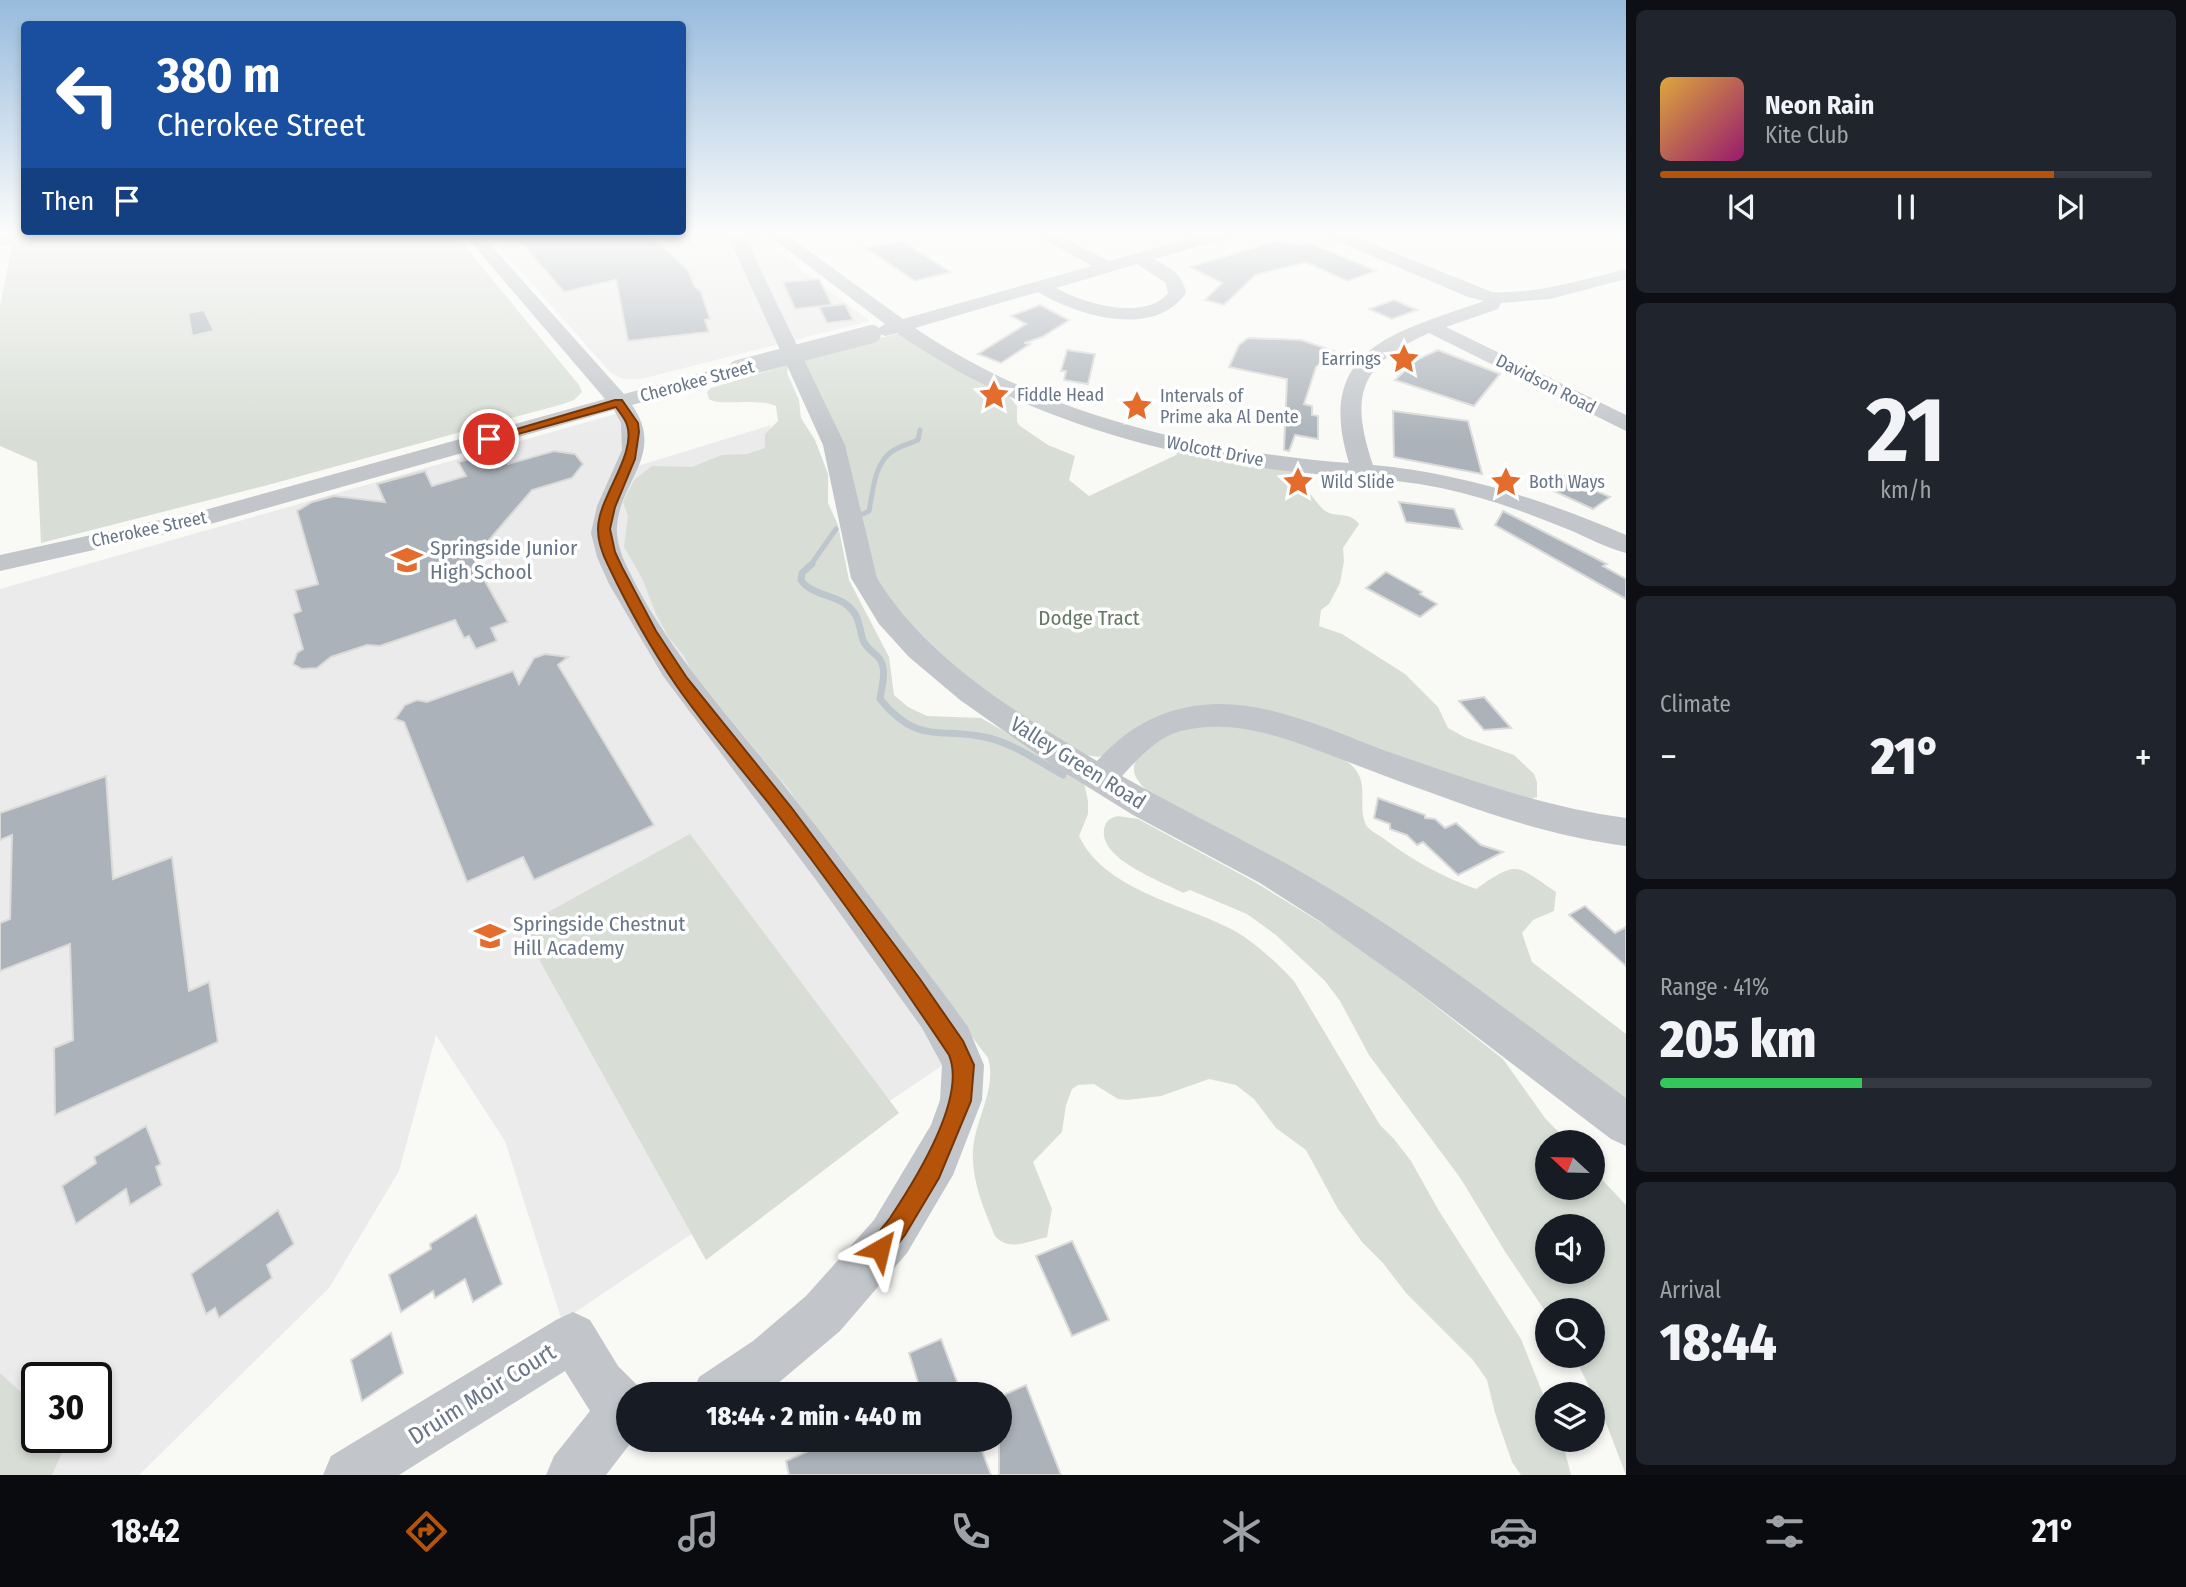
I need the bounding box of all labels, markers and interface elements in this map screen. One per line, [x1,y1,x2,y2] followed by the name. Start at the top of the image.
[157,46,280,105] text: 380 m
[42,49,133,140] icon: left
[1765,90,1874,121] text: Neon Rain
[157,106,365,144] text: Cherokee Street
[1765,121,1849,149] text: Kite Club
[108,182,146,220] icon: arrive
[42,186,94,217] text: Then
[1723,188,1761,226] icon: previous
[1887,188,1925,226] icon: pause
[2051,188,2089,226] icon: next
[1387,342,1421,376] place icon: Earrings
[1321,348,1381,370] place label: Earrings
[1492,349,1600,419] street label: Davidson Road
[638,355,757,407] street label: Cherokee Street
[1866,376,1946,485] text: 21
[977,378,1011,412] place icon: Fiddle Head
[1017,384,1104,406] place label: Fiddle Head
[1160,385,1299,428] place label: Intervals of Prime aka Al Dente
[1120,389,1154,423] place icon: Intervals of Prime aka Al Dente
[459,409,519,469] pin
[470,420,508,458] icon: arrive
[1165,431,1265,471] street label: Wolcott Drive
[1281,465,1315,499] place icon: Wild Slide
[1489,465,1523,499] place icon: Both Ways
[1321,471,1394,493] place label: Wild Slide
[1529,471,1605,493] place label: Both Ways
[1880,476,1932,504] text: km/h
[89,506,209,552] street label: Cherokee Street
[430,535,578,585] place label: Springside Junior High School
[390,543,424,577] school or university icon: Springside Junior High School
[1038,605,1140,631] park label: Dodge Tract
[1660,690,1731,718] text: Climate
[1006,711,1150,815] street label: Valley Green Road
[1871,725,1941,788] text: 21°
[1660,734,1677,780] text: −
[2135,734,2152,780] text: +
[513,911,686,961] place label: Springside Chestnut Hill Academy
[473,919,507,953] school or university icon: Springside Chestnut Hill Academy
[1660,973,1769,1001] text: Range · 41%
[1660,1008,1816,1071] text: 205 km
[1535,1130,1605,1200] north arrow
[1535,1130,1605,1452] map controls
[843,1212,917,1286] position arrow
[1535,1214,1605,1284] button: sound
[1660,1276,1721,1304] text: Arrival
[1535,1298,1605,1368] button: search
[1660,1311,1777,1374] text: 18:44
[403,1338,561,1450] street label: Druim Moir Court
[21,1362,112,1453] speed limit sign: 30
[1535,1382,1605,1452] button: layers
[706,1401,922,1432] text: 18:44 · 2 min · 440 m
[402,1507,451,1556] icon: directions
[674,1507,723,1556] icon: music
[946,1507,995,1556] icon: phone
[1217,1507,1266,1556] icon: climate
[1489,1507,1538,1556] icon: car
[1760,1507,1809,1556] icon: filters
[111,1512,180,1550] text: 18:42
[2032,1512,2075,1550] text: 21°

